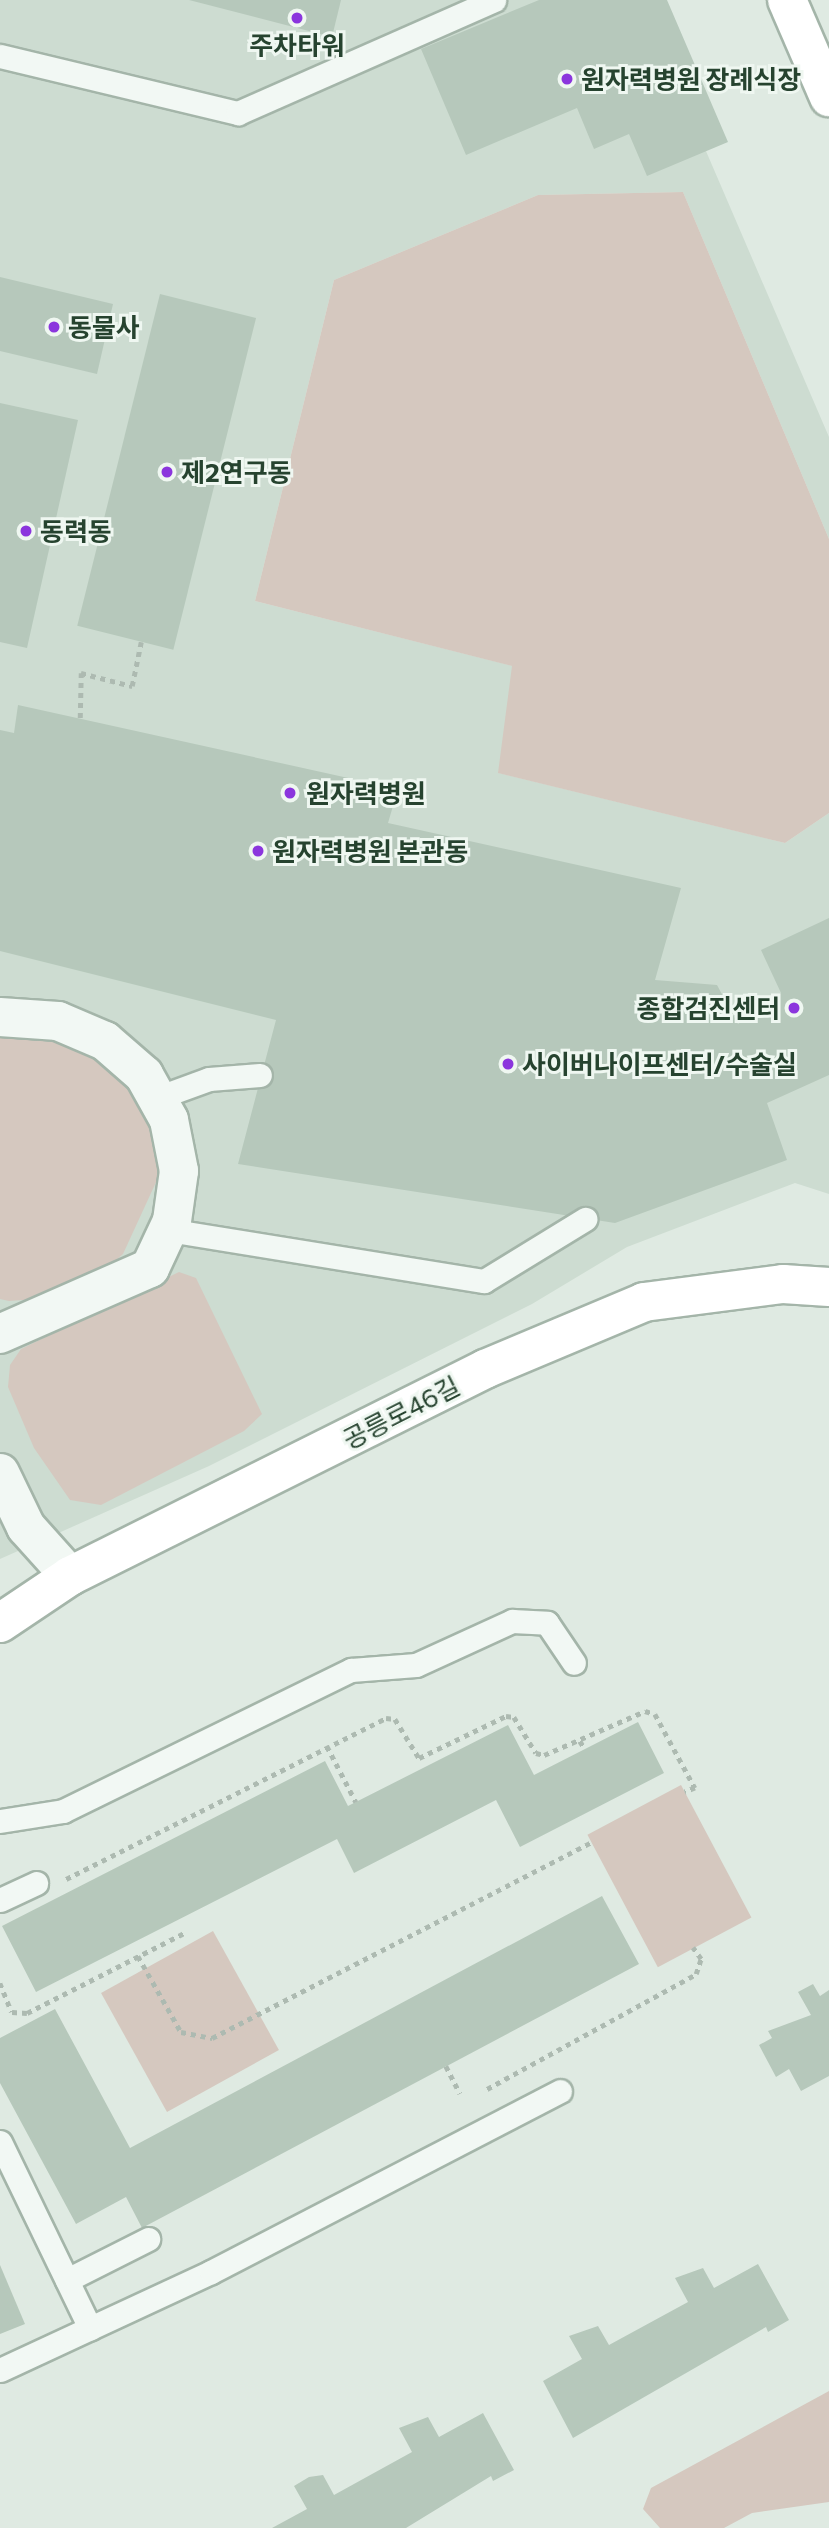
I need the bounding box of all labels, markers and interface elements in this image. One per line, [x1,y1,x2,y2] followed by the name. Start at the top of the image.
[289,10,305,26] marker: 주차타워
[249,29,345,61] place label: 주차타워
[581,63,801,95] place label: 원자력병원 장례식장
[559,71,575,87] marker: 원자력병원 장례식장
[68,311,140,343] place label: 동물사
[46,319,62,335] marker: 동물사
[181,456,291,488] place label: 제2연구동
[159,464,175,480] marker: 제2연구동
[40,515,112,547] place label: 동력동
[18,523,34,539] marker: 동력동
[306,777,426,809] place label: 원자력병원
[280,783,300,803] marker: 원자력병원
[272,835,468,867] place label: 원자력병원 본관동
[250,843,266,859] marker: 원자력병원 본관동
[636,992,780,1024] place label: 종합검진센터
[786,1000,802,1016] marker: 종합검진센터
[522,1048,797,1080] place label: 사이버나이프센터/수술실
[500,1056,516,1072] marker: 사이버나이프센터/수술실
[337,1369,465,1455] street label: 공릉로46길

